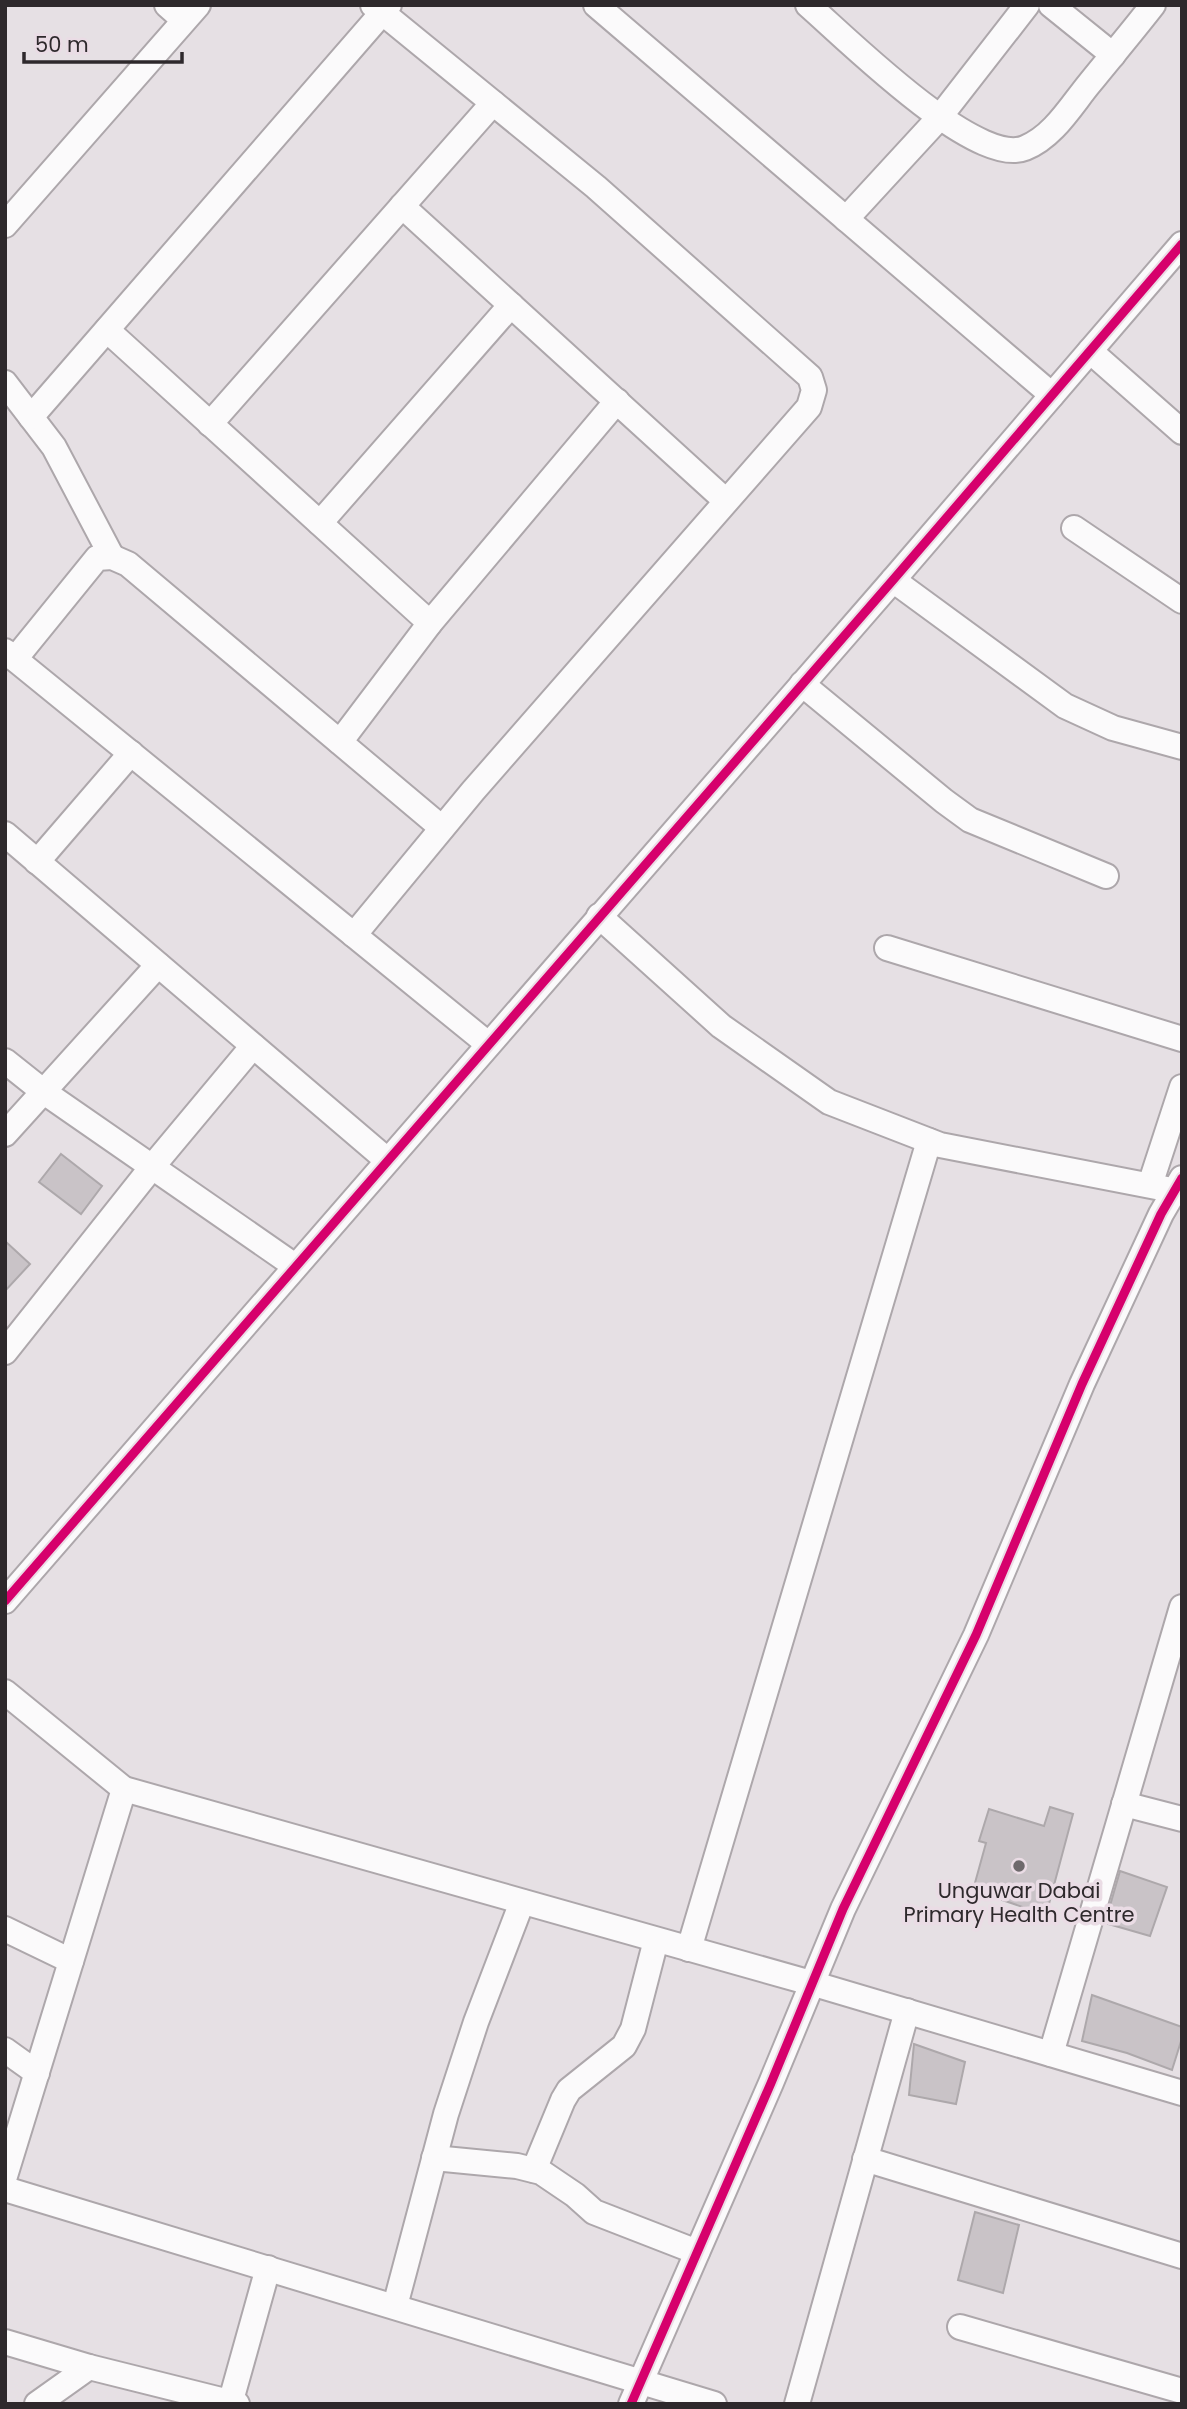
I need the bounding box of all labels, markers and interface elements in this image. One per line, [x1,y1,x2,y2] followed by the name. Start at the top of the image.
[24,21,182,65] scale bar
[35,30,89,59] text: 50 m
[1011,1858,1027,1874] marker: Unguwar Dabai Primary Health Centre
[903,1876,1135,1929] place label: Unguwar Dabai Primary Health Centre

